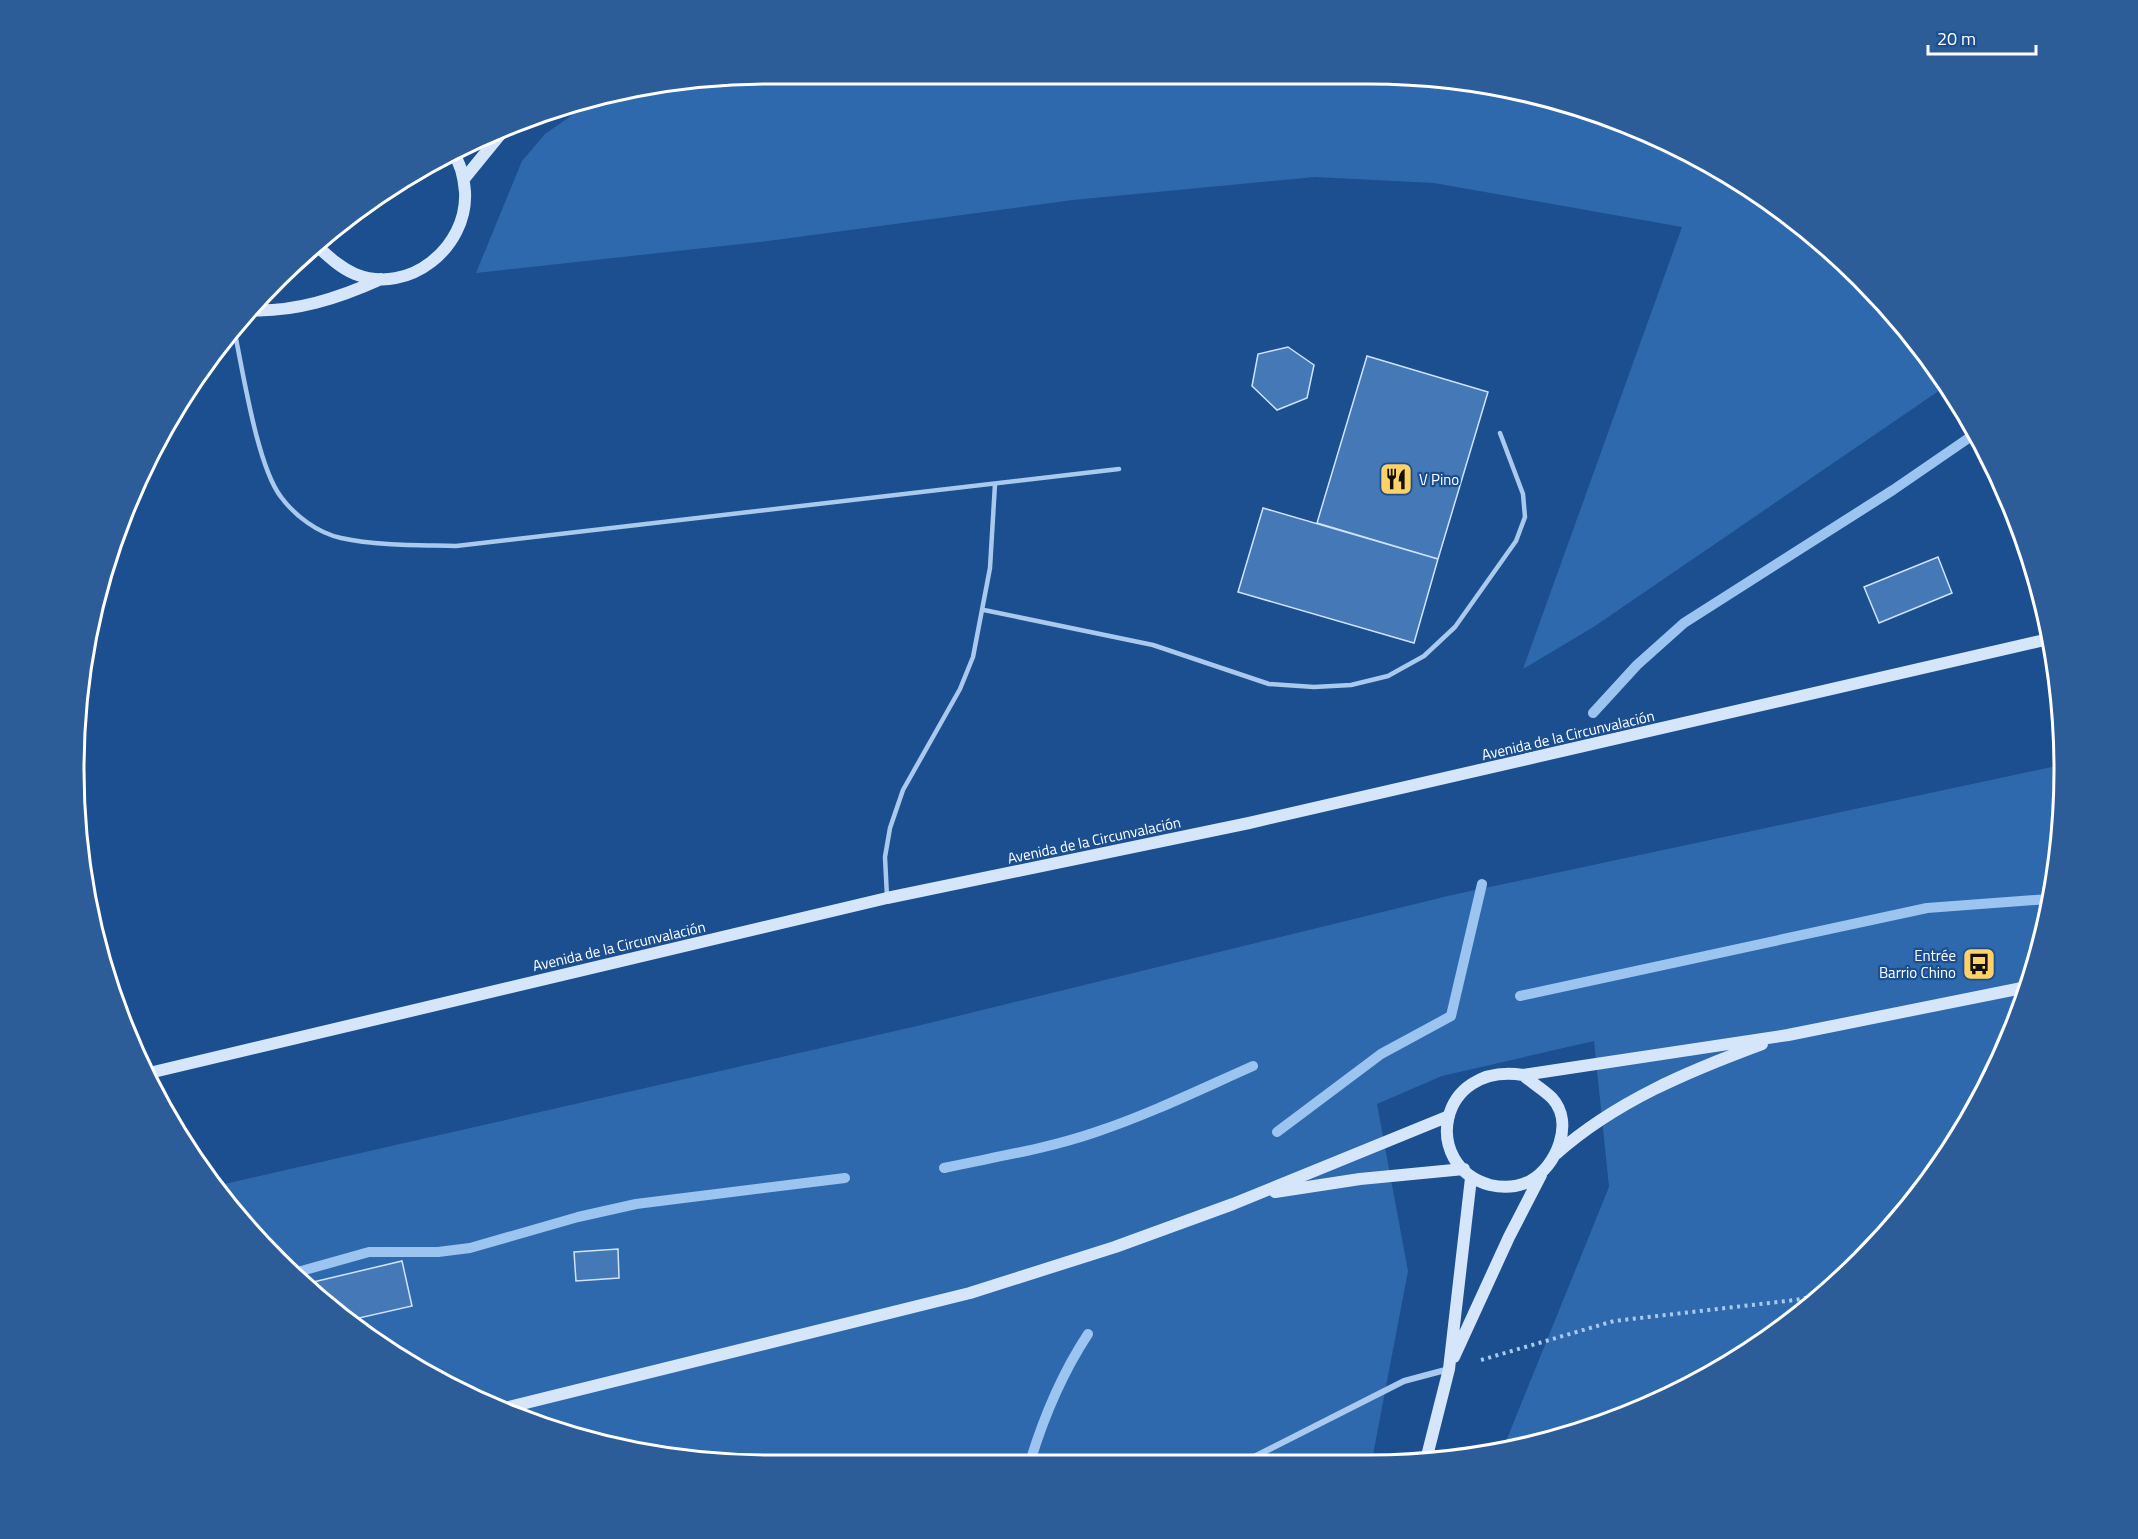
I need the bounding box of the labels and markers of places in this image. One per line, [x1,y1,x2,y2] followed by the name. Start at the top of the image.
[1378,461,1414,497] restaurant icon: V Pino
[1419,468,1459,491] place label: V Pino
[1879,944,1956,984] place label: Entrée Barrio Chino
[1961,946,1997,982] bus stop icon: Entrée Barrio Chino

